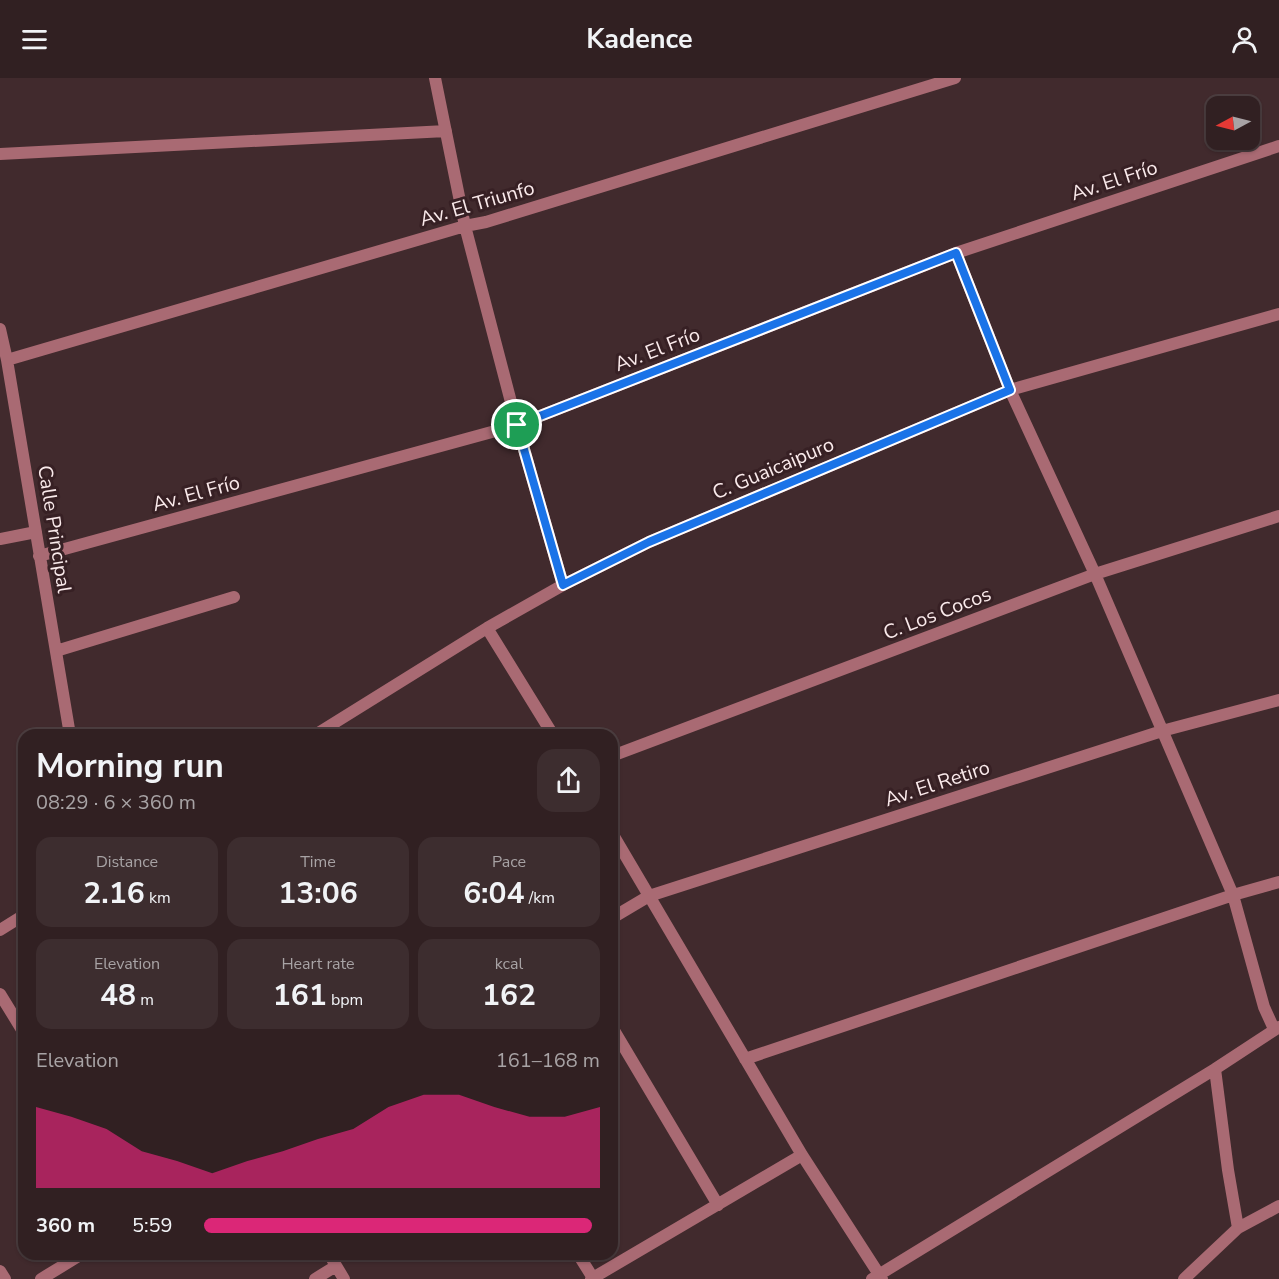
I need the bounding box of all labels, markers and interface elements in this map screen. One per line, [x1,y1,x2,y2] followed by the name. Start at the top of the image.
[586,21,693,58] text: Kadence
[18,23,51,56] icon: menu
[1228,23,1261,56] icon: person
[1206,96,1260,150] north arrow
[1206,96,1260,150] map controls
[1067,154,1161,207] street label: Av. El Frío
[417,174,538,233] street label: Av. El Triunfo
[611,321,704,378] street label: Av. El Frío
[491,399,542,450] pin
[500,408,533,441] icon: arrive
[708,431,838,506] street label: C. Guaicaipuro
[31,463,78,595] street label: Calle Principal
[149,469,243,518] street label: Av. El Frío
[879,580,995,646] street label: C. Los Cocos
[36,744,224,789] text: Morning run
[537,749,600,812] button: share
[881,754,993,813] street label: Av. El Retiro
[36,789,196,816] text: 08:29 · 6 × 360 m
[96,851,158,873] text: Distance
[300,851,336,873] text: Time
[492,851,526,873] text: Pace
[83,873,145,914] text: 2.16
[278,873,358,914] text: 13:06
[463,873,525,914] text: 6:04
[145,887,171,909] text: km
[525,887,555,909] text: /km
[94,953,160,975] text: Elevation
[281,953,355,975] text: Heart rate
[495,953,523,975] text: kcal
[100,975,136,1016] text: 48
[273,975,327,1016] text: 161
[482,975,536,1016] text: 162
[136,989,154,1011] text: m
[327,989,363,1011] text: bpm
[36,1047,119,1074] text: Elevation
[496,1047,600,1074] text: 161–168 m
[36,1212,95,1239] text: 360 m
[132,1212,173,1239] text: 5:59

